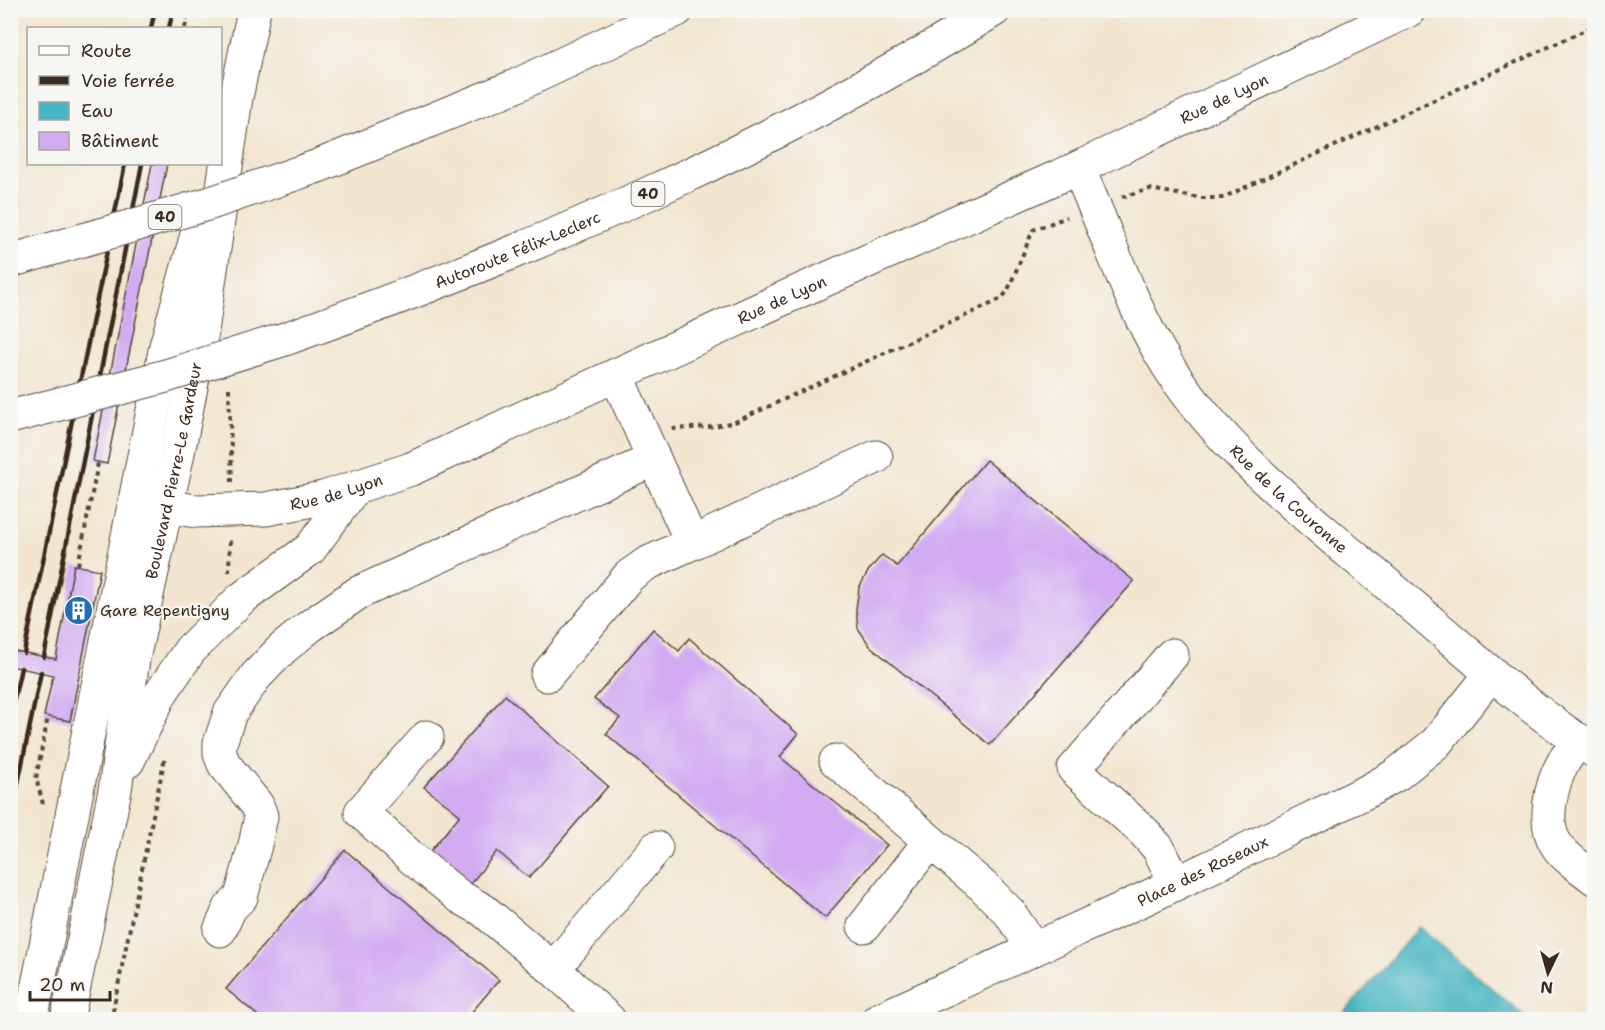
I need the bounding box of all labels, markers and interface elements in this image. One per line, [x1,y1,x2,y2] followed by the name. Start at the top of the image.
[27,27,222,165] legend
[81,39,132,63] text: Route
[81,69,175,93] text: Voie ferrée
[1177,69,1272,129] street label: Rue de Lyon
[81,99,113,123] text: Eau
[81,129,159,153] text: Bâtiment
[632,182,664,206] road number: 40
[148,205,182,229] road number: 40
[432,206,604,294] street label: Autoroute Félix-Leclerc
[734,271,830,329] street label: Rue de Lyon
[141,360,207,581] street label: Boulevard Pierre-Le Gardeur
[1225,440,1352,558] street label: Rue de la Couronne
[288,469,386,515] street label: Rue de Lyon
[63,594,95,626] building icon: Gare Repentigny
[100,600,230,621] place label: Gare Repentigny
[1134,831,1271,912] street label: Place des Roseaux
[1518,943,1578,1003] north arrow
[30,964,110,1002] scale bar
[39,973,85,997] text: 20 m
[1540,976,1554,998] text: N

